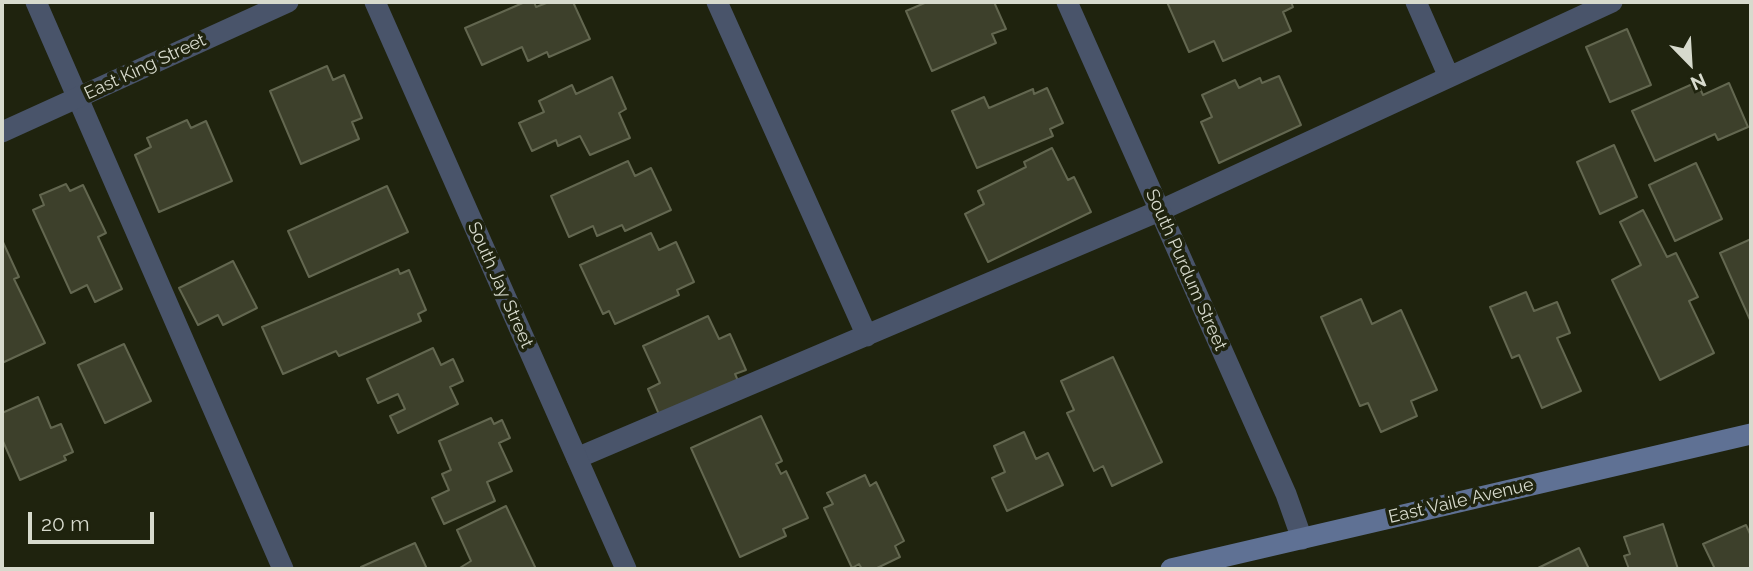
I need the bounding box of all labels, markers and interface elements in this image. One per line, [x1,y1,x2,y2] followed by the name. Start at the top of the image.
[1655,28,1725,98] north arrow
[81,29,209,105] street label: East King Street
[1687,69,1710,95] text: N
[1141,186,1231,354] street label: South Purdum Street
[463,219,537,351] street label: South Jay Street
[1386,474,1536,528] street label: East Vaile Avenue
[32,498,158,542] scale bar
[41,511,89,536] text: 20 m

